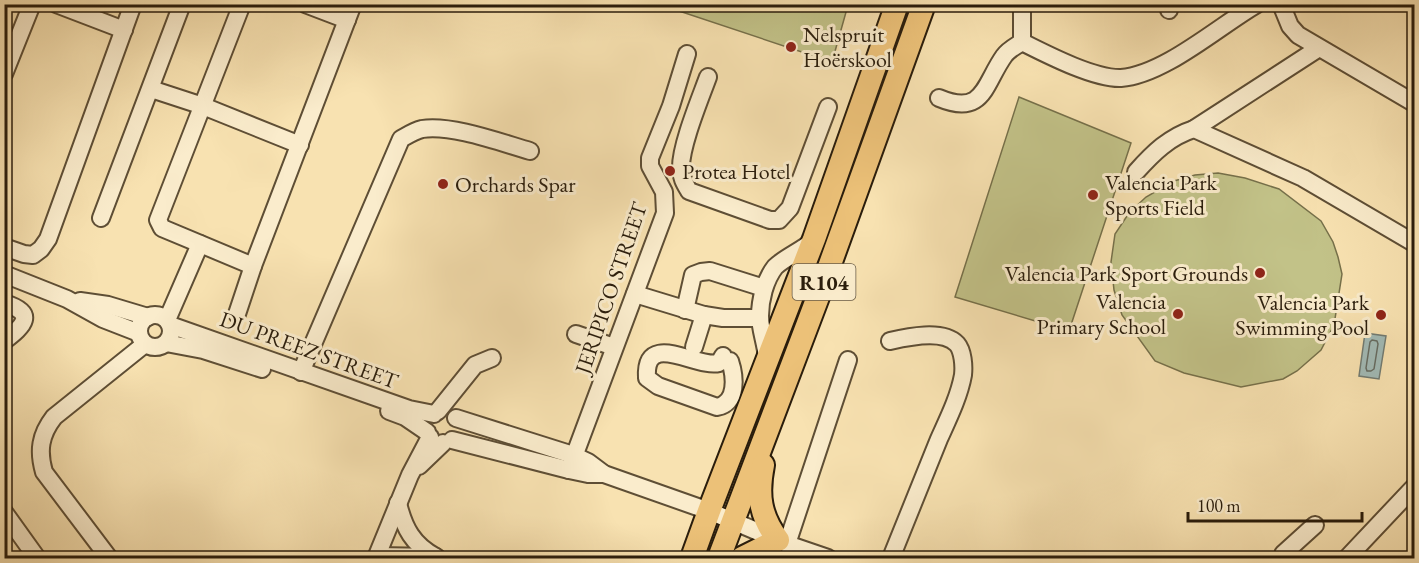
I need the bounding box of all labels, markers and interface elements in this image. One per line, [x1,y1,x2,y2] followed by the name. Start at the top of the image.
[803,20,892,74] place label: Nelspruit Hoërskool
[784,40,798,54] marker: Nelspruit Hoërskool
[682,157,791,186] place label: Protea Hotel
[663,164,677,178] marker: Protea Hotel
[1105,168,1218,222] place label: Valencia Park Sports Field
[455,170,576,199] place label: Orchards Spar
[436,177,450,191] marker: Orchards Spar
[1086,188,1100,202] marker: Valencia Park Sports Field
[567,198,654,380] street label: JERIPICO STREET
[1005,259,1248,288] place label: Valencia Park Sport Grounds
[792,264,856,300] road number: R104
[1253,266,1267,280] marker: Valencia Park Sport Grounds
[1037,287,1166,341] place label: Valencia Primary School
[1235,288,1370,342] place label: Valencia Park Swimming Pool
[216,304,402,396] street label: DU PREEZ STREET
[1171,307,1185,321] marker: Valencia Primary School
[1374,308,1388,322] marker: Valencia Park Swimming Pool
[1188,485,1362,523] scale bar
[1197,494,1241,517] text: 100 m

